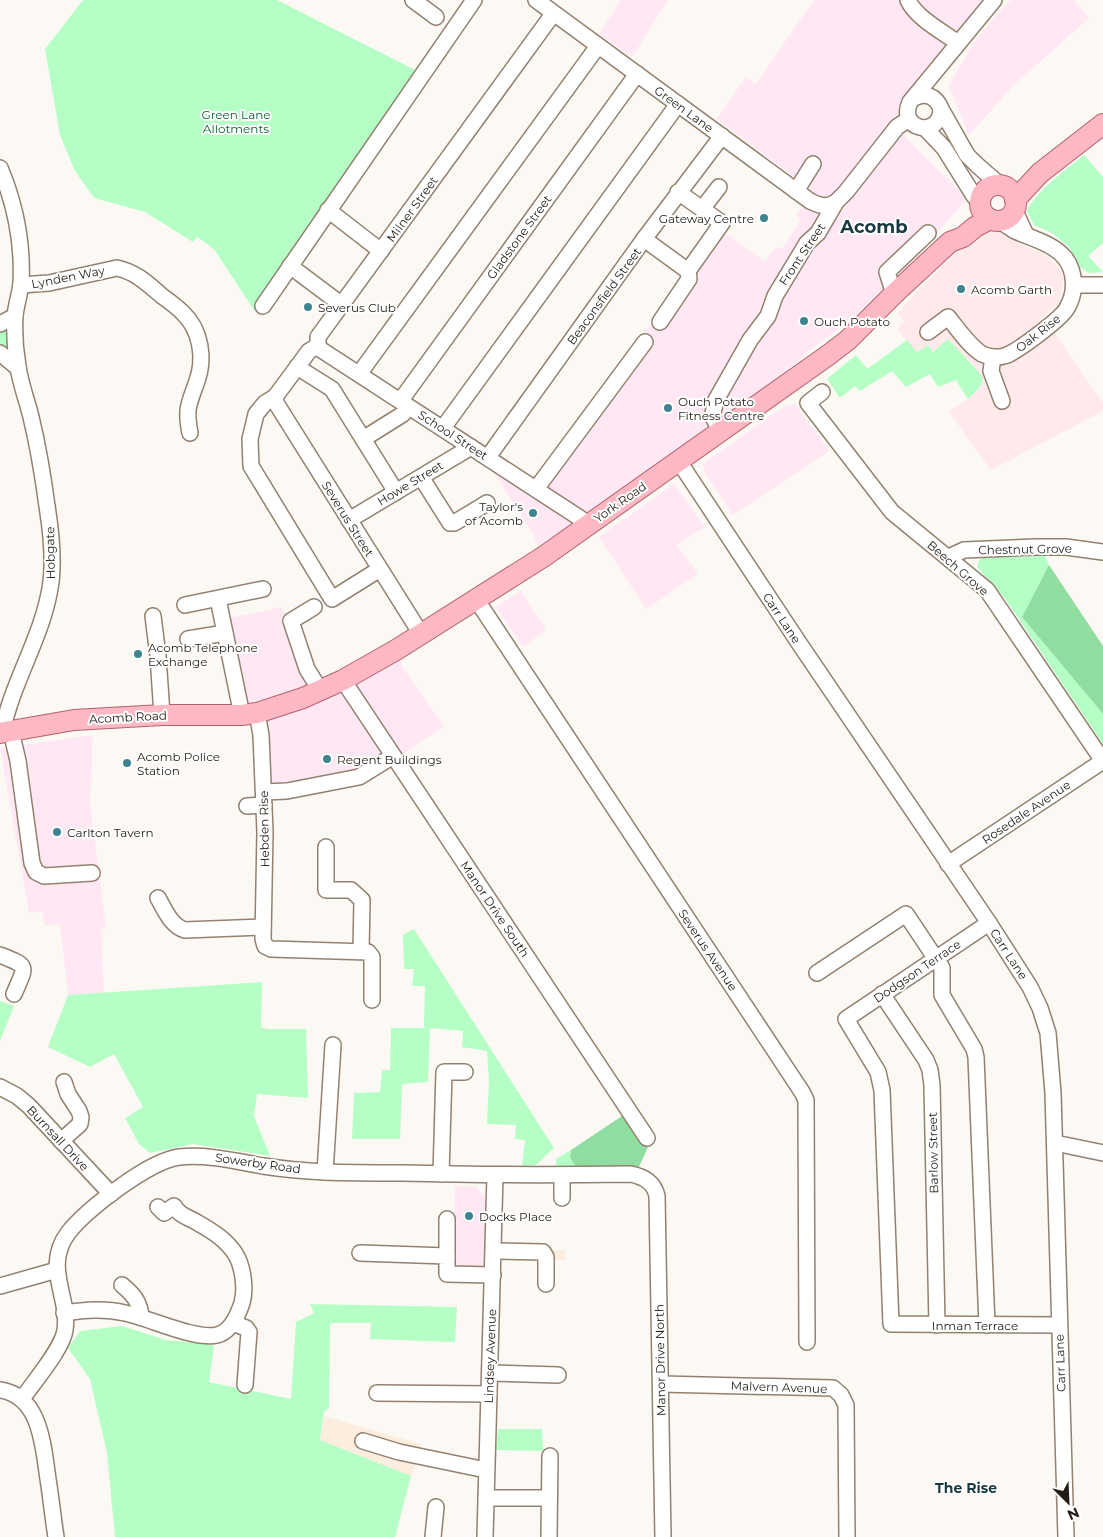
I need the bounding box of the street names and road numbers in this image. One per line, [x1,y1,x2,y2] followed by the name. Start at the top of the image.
[652,83,716,135] street label: Green Lane
[383,173,441,245] street label: Milner Street
[483,192,555,282] street label: Gladstone Street
[776,220,828,288] street label: Front Street
[564,244,644,348] street label: Beaconsfield Street
[30,262,106,291] street label: Lynden Way
[1013,311,1063,355] street label: Oak Rise
[415,407,491,463] street label: School Street
[374,457,446,509] street label: Howe Street
[319,478,377,560] street label: Severus Street
[591,478,649,526] street label: York Road
[42,527,58,579] street label: Hobgate
[924,537,992,599] street label: Beech Grove
[978,541,1072,557] street label: Chestnut Grove
[760,590,804,646] street label: Carr Lane
[89,707,167,727] street label: Acomb Road
[979,777,1073,847] street label: Rosedale Avenue
[256,790,272,868] street label: Hebden Rise
[457,858,533,960] street label: Manor Drive South
[675,906,741,994] street label: Severus Avenue
[987,926,1031,982] street label: Carr Lane
[871,936,963,1006] street label: Dodgson Terrace
[24,1102,92,1174] street label: Burnsall Drive
[925,1112,941,1194] street label: Barlow Street
[214,1150,302,1176] street label: Sowerby Road
[652,1304,668,1416] street label: Manor Drive North
[481,1309,499,1403] street label: Lindsey Avenue
[932,1318,1018,1333] street label: Inman Terrace
[1051,1334,1069,1392] street label: Carr Lane
[730,1378,828,1396] street label: Malvern Avenue

